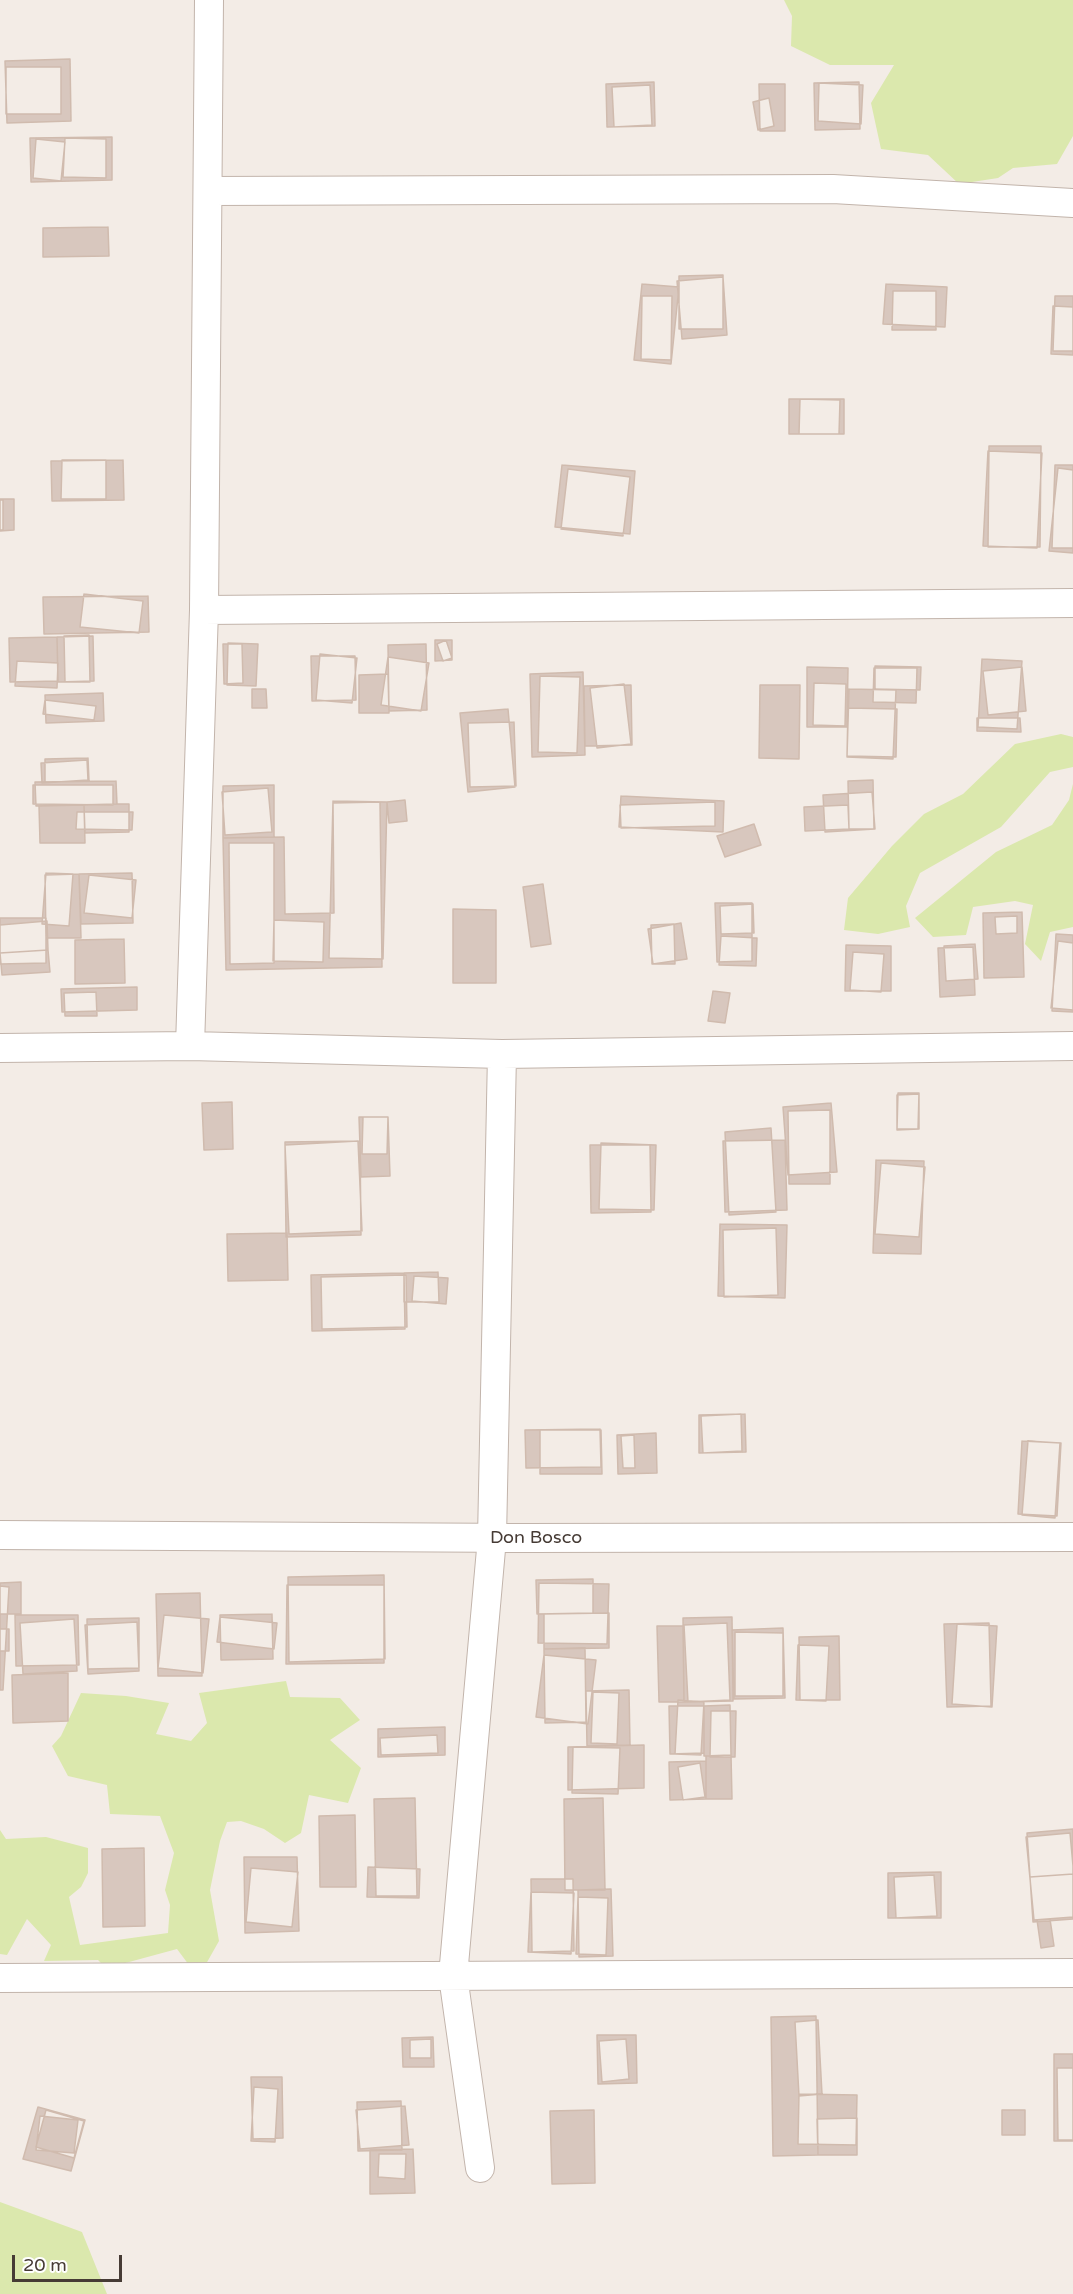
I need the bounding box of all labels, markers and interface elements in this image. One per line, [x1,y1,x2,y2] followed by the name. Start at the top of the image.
[490,1527,582,1549] street label: Don Bosco
[15,2243,124,2281] scale bar
[23,2254,67,2276] text: 20 m

